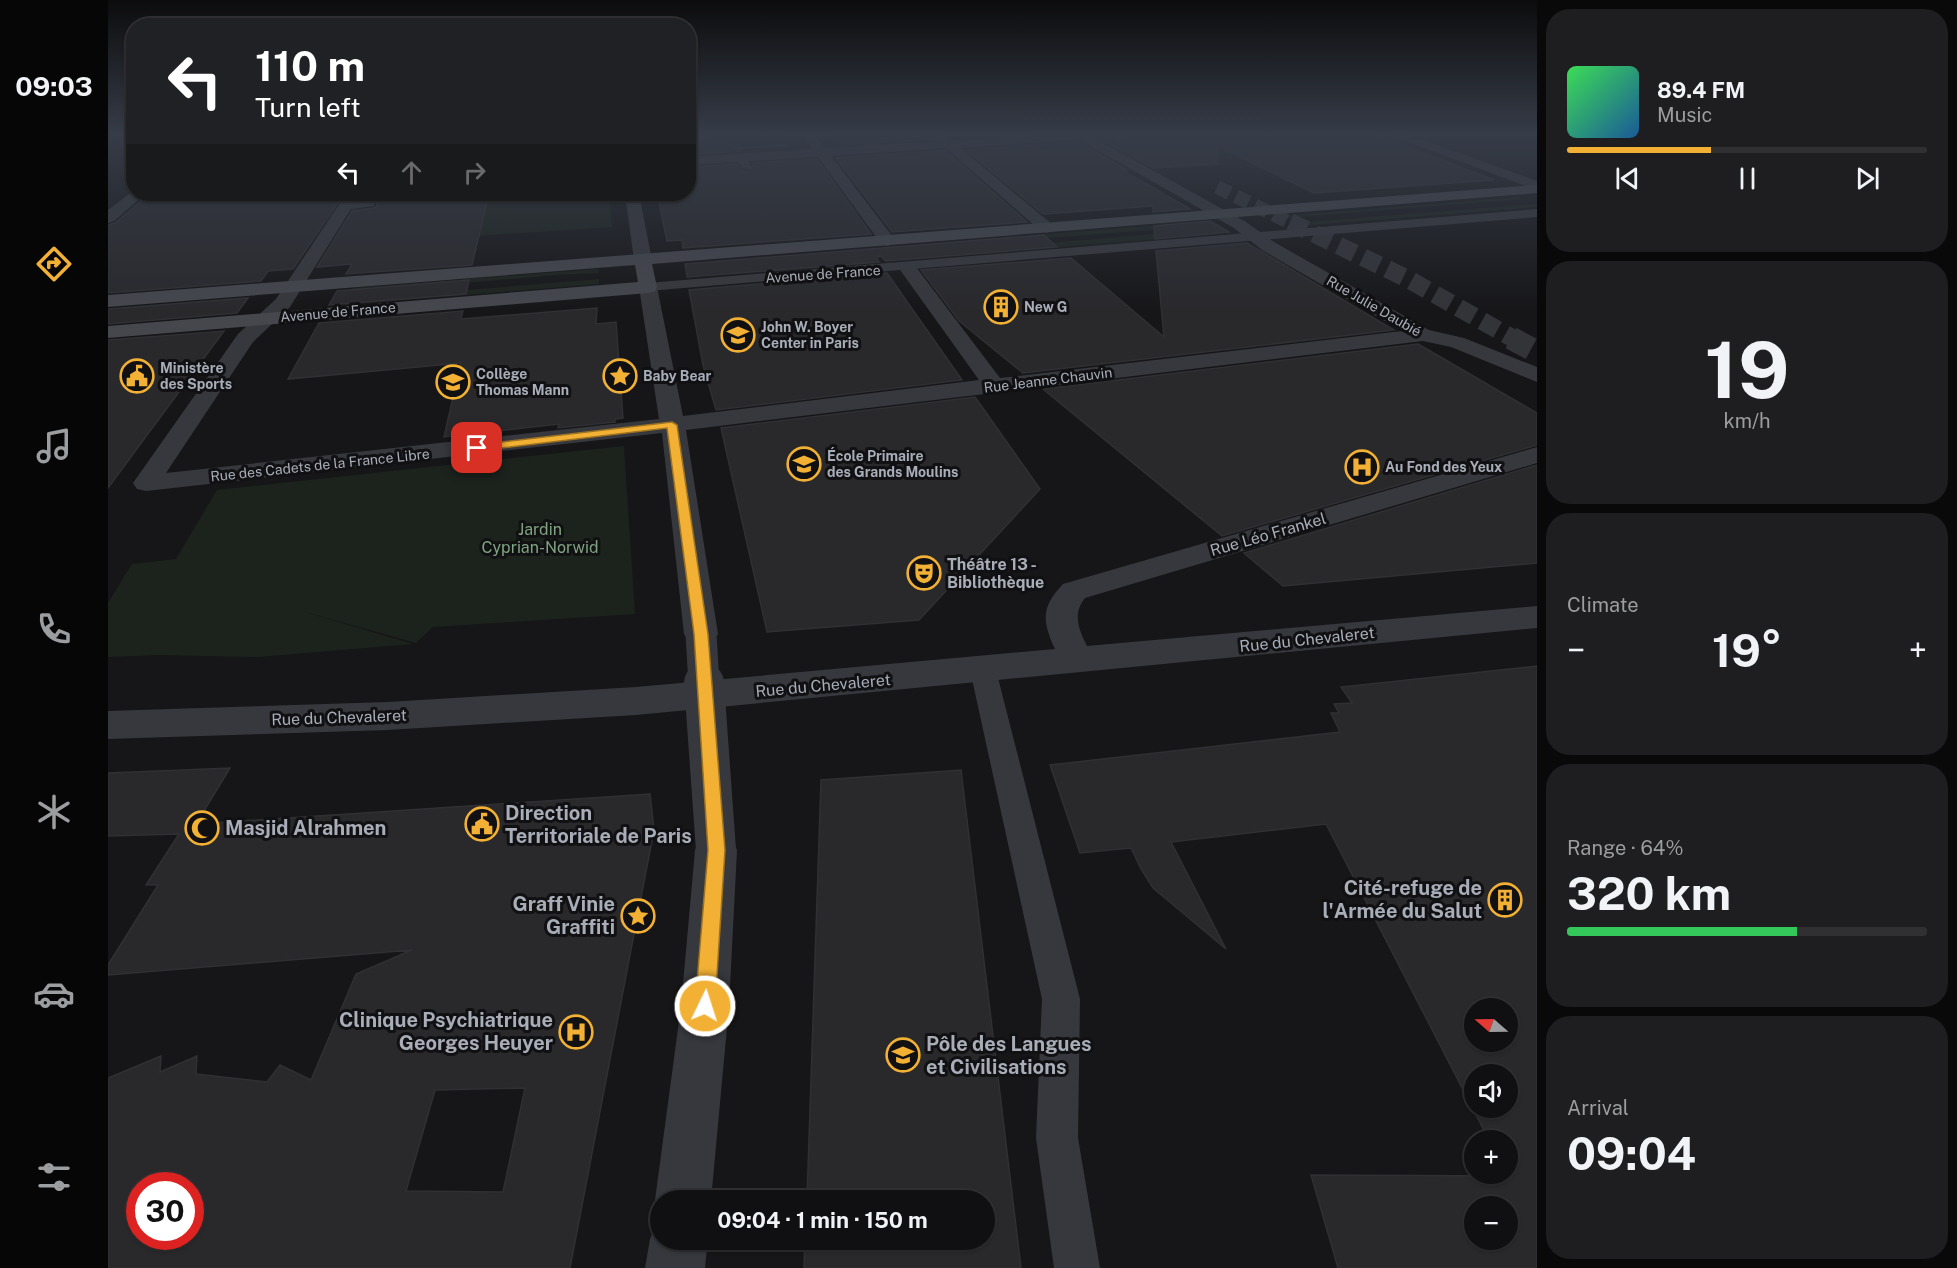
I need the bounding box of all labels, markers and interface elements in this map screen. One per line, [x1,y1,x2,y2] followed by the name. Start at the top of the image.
[255,41,365,90] text: 110 m
[156,42,234,120] icon: left
[15,70,93,102] text: 09:03
[1657,77,1745,103] text: 89.4 FM
[255,91,361,123] text: Turn left
[1657,103,1712,127] text: Music
[332,156,365,189] icon: left
[395,156,428,189] icon: ahead
[458,156,491,189] icon: right
[1611,162,1644,195] icon: previous
[1731,162,1764,195] icon: pause
[1851,162,1884,195] icon: next
[33,243,75,285] icon: directions
[765,262,881,286] street label: Avenue de France
[1324,272,1424,340] street label: Rue Julie Daubié
[983,289,1019,325] building icon: New G
[280,299,396,325] street label: Avenue de France
[1024,299,1067,315] place label: New G
[720,317,756,353] school or university icon: John W. Boyer Center in Paris
[761,319,859,351] place label: John W. Boyer Center in Paris
[1705,324,1789,416] text: 19
[119,358,155,394] public building icon: Ministère des Sports
[602,358,638,394] place icon: Baby Bear
[160,360,232,392] place label: Ministère des Sports
[435,364,471,400] school or university icon: Collège Thomas Mann
[983,364,1113,396] street label: Rue Jeanne Chauvin
[476,366,569,398] place label: Collège Thomas Mann
[643,368,711,384] place label: Baby Bear
[1723,409,1771,433] text: km/h
[451,422,502,473] pin
[33,425,75,467] icon: music
[460,431,493,464] icon: arrive
[210,446,431,484] street label: Rue des Cadets de la France Libre
[786,446,822,482] school or university icon: École Primaire des Grands Moulins
[827,447,958,480] place label: École Primaire des Grands Moulins
[1344,449,1380,485] hospital icon: Au Fond des Yeux
[1385,459,1502,475] place label: Au Fond des Yeux
[1208,509,1328,560] street label: Rue Léo Frankel
[482,520,598,557] park label: Jardin Cyprian-Norwid
[906,555,942,591] theatre icon: Théâtre 13 - Bibliothèque
[947,555,1044,592] place label: Théâtre 13 - Bibliothèque
[1567,593,1639,617] text: Climate
[33,608,75,650] icon: phone
[1239,623,1376,656] street label: Rue du Chevaleret
[1712,624,1782,677] text: 19°
[1567,631,1585,669] text: −
[1909,631,1927,669] text: +
[755,670,891,701] street label: Rue du Chevaleret
[271,706,407,729] street label: Rue du Chevaleret
[33,791,75,833] icon: climate
[505,801,692,848] place label: Direction Territoriale de Paris
[464,806,500,842] public building icon: Direction Territoriale de Paris
[184,810,220,846] mosque icon: Masjid Alrahmen
[225,816,386,840] place label: Masjid Alrahmen
[1567,836,1684,860] text: Range · 64%
[1567,867,1731,920] text: 320 km
[1323,876,1482,923] place label: Cité-refuge de l'Armée du Salut
[1487,882,1523,918] building icon: Cité-refuge de l'Armée du Salut
[513,892,615,939] place label: Graff Vinie Graffiti
[620,898,656,934] place icon: Graff Vinie Graffiti
[33,973,75,1015] icon: car
[673,974,737,1038] position arrow
[1464,998,1518,1052] north arrow
[1464,998,1518,1250] map controls
[339,1008,553,1055] place label: Clinique Psychiatrique Georges Heuyer
[558,1014,594,1050] hospital icon: Clinique Psychiatrique Georges Heuyer
[926,1032,1092,1079] place label: Pôle des Langues et Civilisations
[885,1037,921,1073] school or university icon: Pôle des Langues et Civilisations
[1464,1064,1518,1118] button: sound
[1567,1096,1629,1120] text: Arrival
[1567,1127,1696,1180] text: 09:04
[1464,1130,1518,1184] button: +
[33,1156,75,1198] icon: filters
[126,1172,204,1250] speed limit sign: 30
[1464,1196,1518,1250] button: −
[717,1207,928,1233] text: 09:04 · 1 min · 150 m

